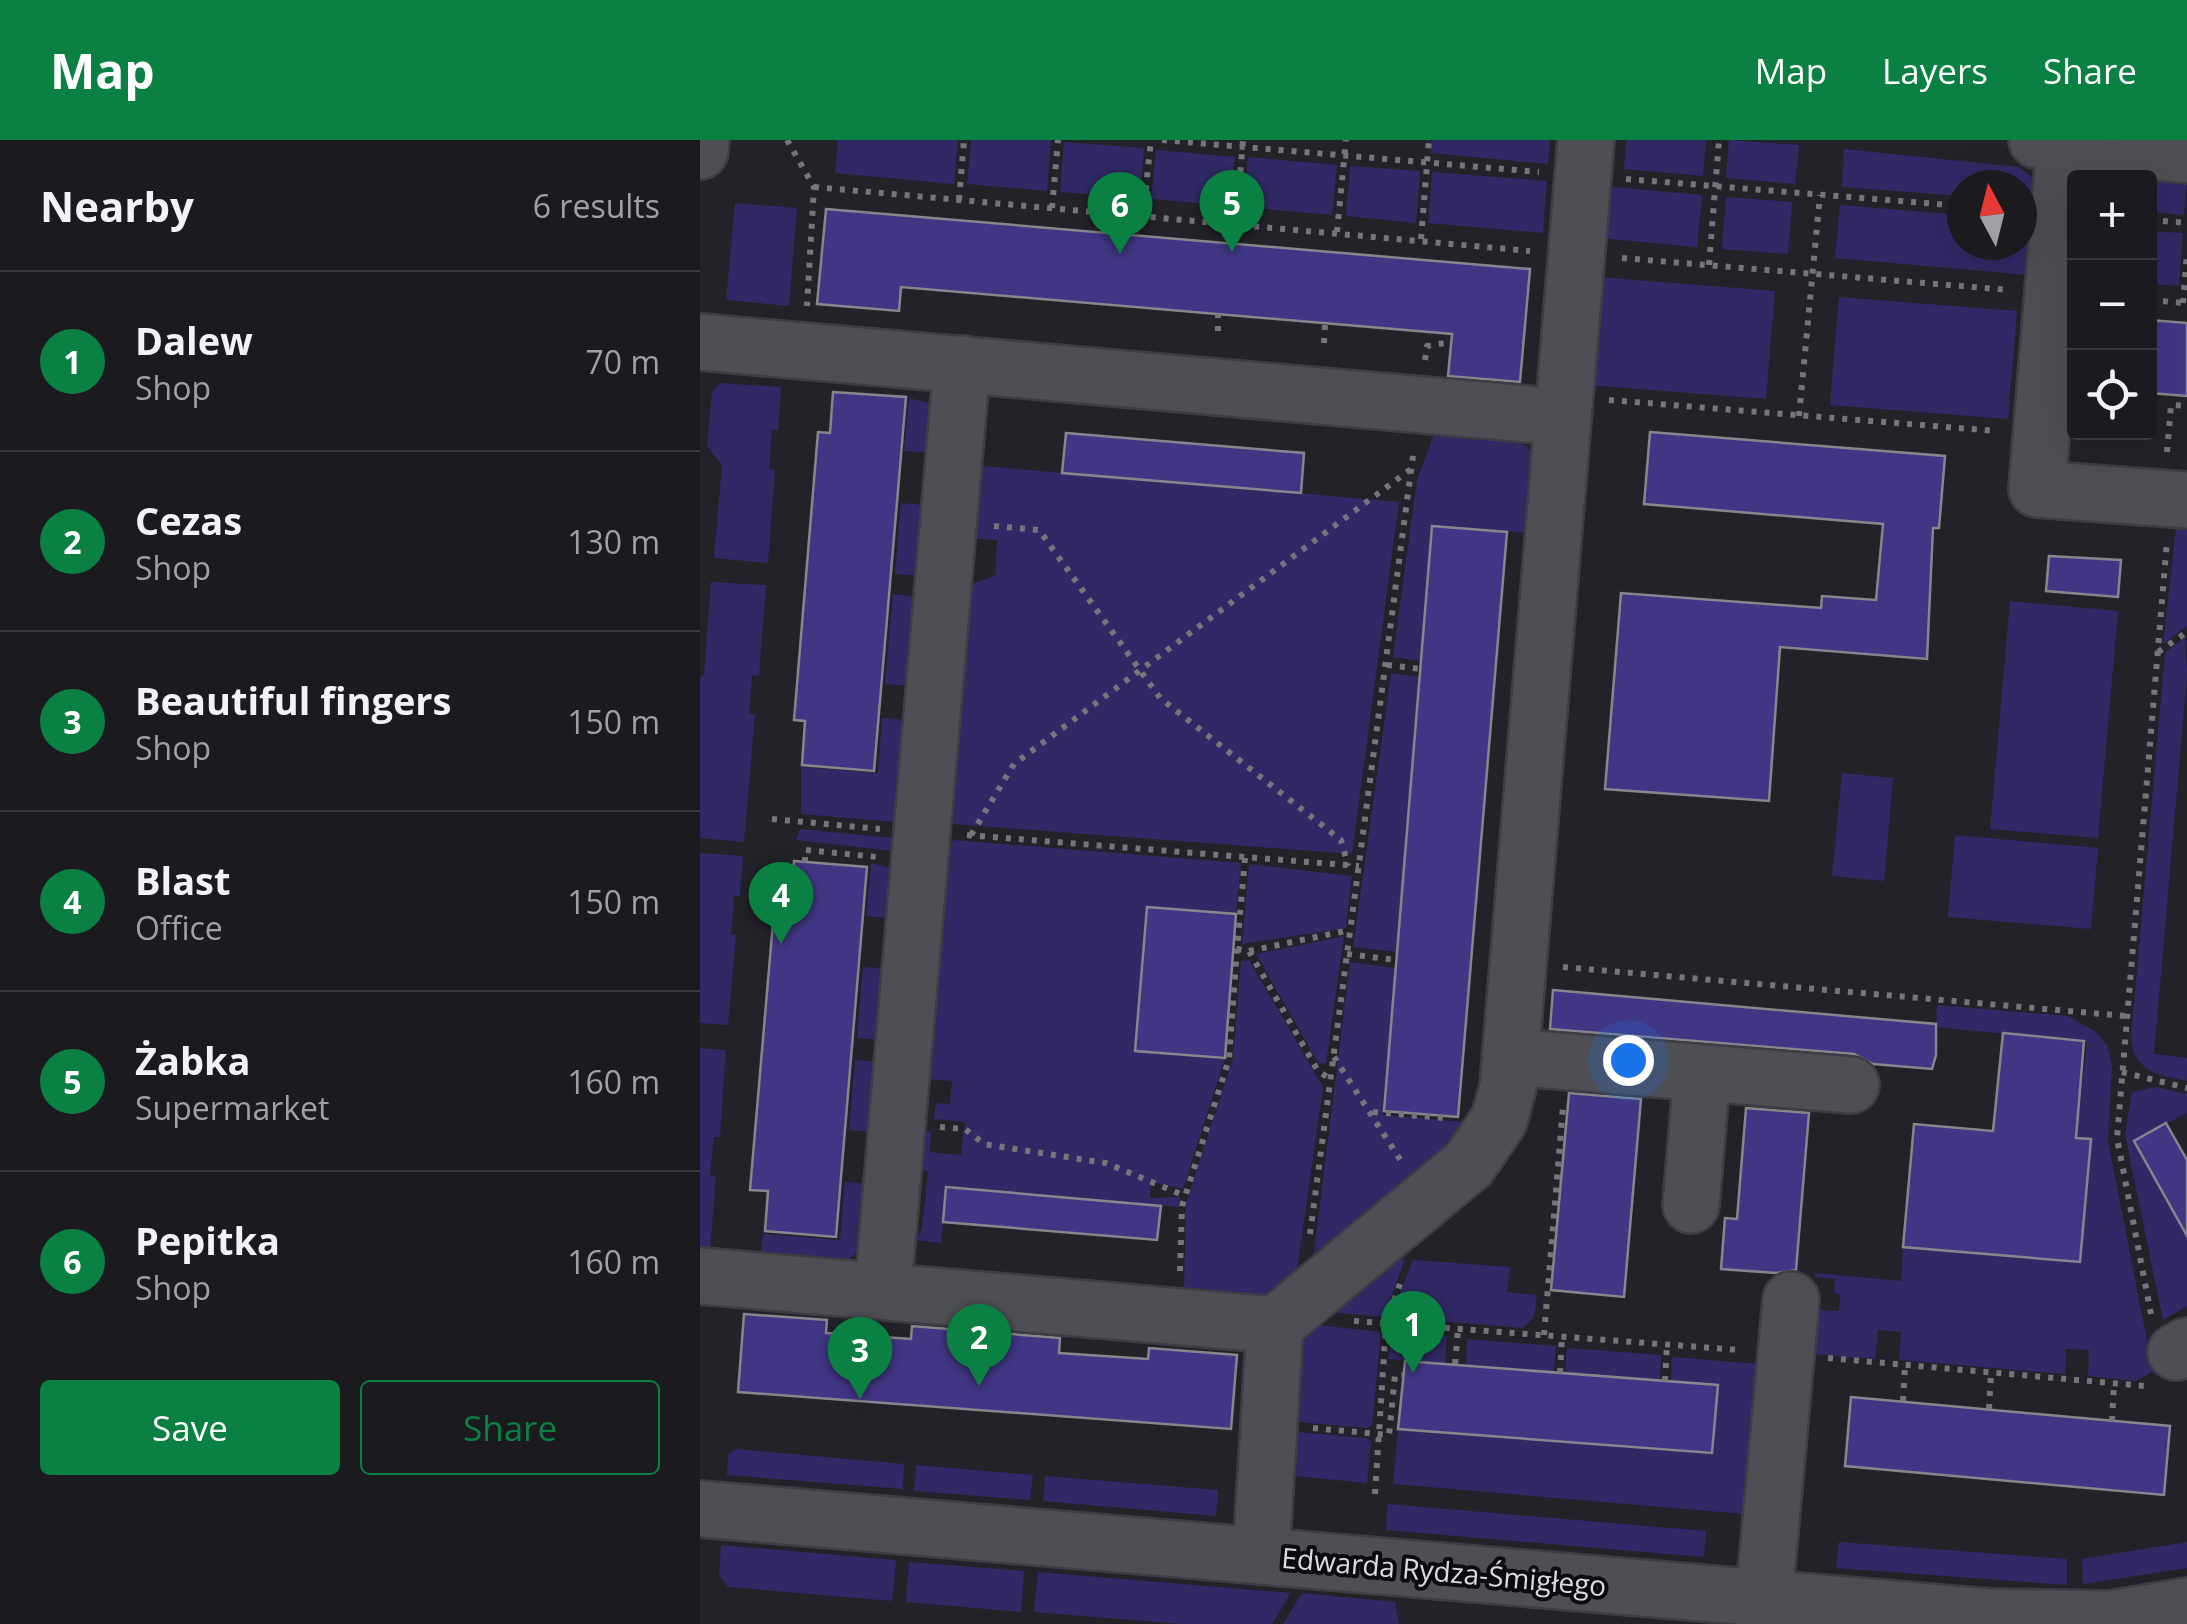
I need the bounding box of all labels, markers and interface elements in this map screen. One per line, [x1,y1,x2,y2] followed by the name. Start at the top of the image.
[50,38,155,103] text: Map
[1755,47,1827,94] text: Map
[1882,47,1988,94] text: Layers
[2043,47,2137,94] text: Share
[1200,169,1264,252] pin: 5
[1947,170,2037,260] north arrow
[2067,170,2157,440] map controls
[2067,170,2157,260] button: +
[1088,172,1152,254] pin: 6
[40,177,194,234] text: Nearby
[533,184,660,227] text: 6 results
[2067,260,2157,350] button: −
[135,314,253,366] text: Dalew
[63,340,82,383] text: 1
[585,340,660,383] text: 70 m
[2067,350,2157,440] button: locate
[135,366,211,409] text: Shop
[135,494,242,546] text: Cezas
[63,520,82,563] text: 2
[567,520,660,563] text: 130 m
[135,546,211,589] text: Shop
[135,674,452,726] text: Beautiful fingers
[63,700,82,743] text: 3
[567,700,660,743] text: 150 m
[135,726,211,769] text: Shop
[135,854,230,906] text: Blast
[748,862,814,944] pin: 4
[63,880,82,923] text: 4
[567,880,660,923] text: 150 m
[135,906,223,949] text: Office
[135,1034,251,1086] text: Żabka
[1603,1035,1654,1086] your location
[63,1060,82,1103] text: 5
[567,1060,660,1103] text: 160 m
[135,1086,329,1129] text: Supermarket
[135,1214,280,1266] text: Pepitka
[63,1240,82,1283] text: 6
[567,1240,660,1283] text: 160 m
[135,1266,211,1309] text: Shop
[1380,1290,1446,1373] pin: 1
[946,1304,1012,1386] pin: 2
[828,1316,892,1399] pin: 3
[40,1380,340,1475] button: Save
[360,1380,660,1475] button: Share
[1280,1538,1608,1604] street label: Edwarda Rydza-Śmigłego

